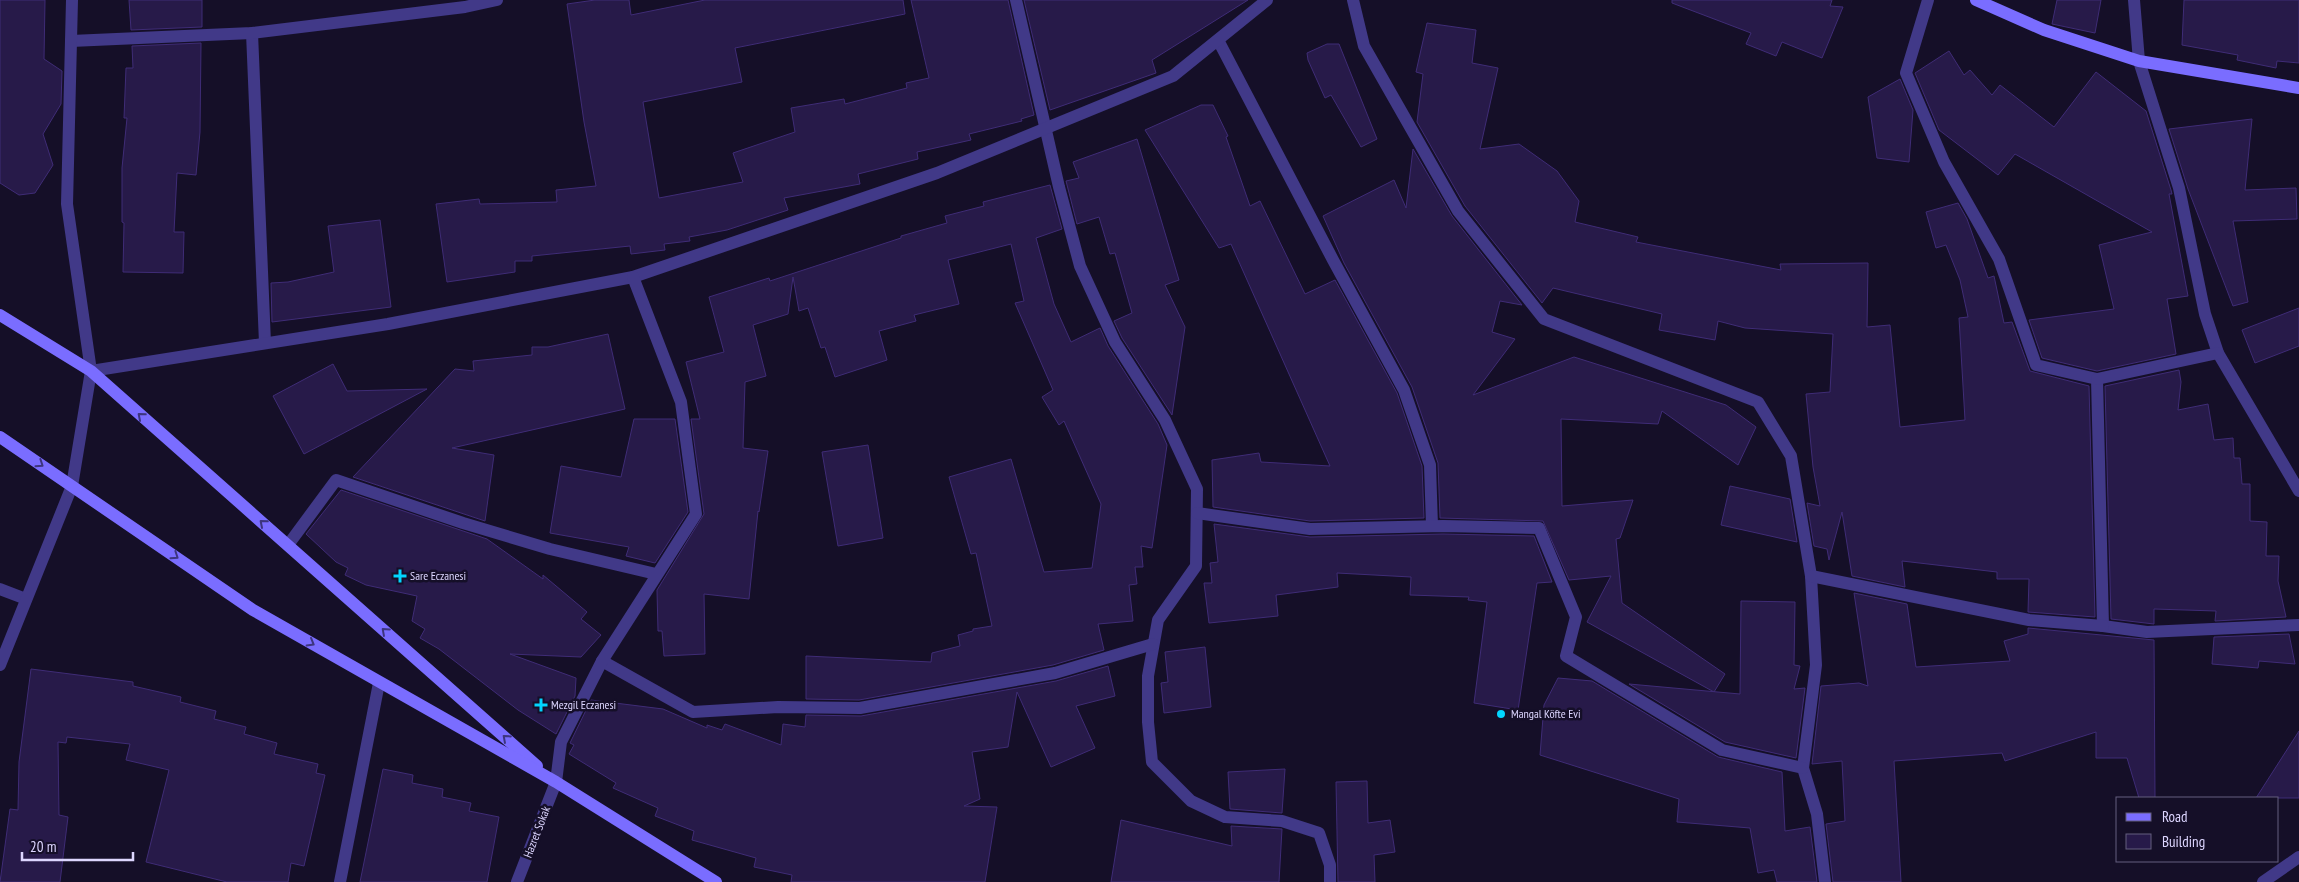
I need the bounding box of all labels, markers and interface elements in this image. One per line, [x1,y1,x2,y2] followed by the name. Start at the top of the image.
[138,412,147,421] one-way arrow
[35,458,44,467] one-way arrow
[260,520,269,529] one-way arrow
[169,550,178,559] one-way arrow
[410,568,466,583] place label: Sare Eczanesi
[394,570,406,582] marker: Sare Eczanesi
[381,627,390,636] one-way arrow
[306,637,315,647] one-way arrow
[551,697,616,712] place label: Mezgil Eczanesi
[535,699,547,711] marker: Mezgil Eczanesi
[1511,706,1581,721] place label: Mangal Köfte Evi
[1495,708,1507,720] marker: Mangal Köfte Evi
[503,735,512,744] one-way arrow
[2116,797,2279,862] legend
[520,804,553,860] street label: Hazret Sokak
[2162,807,2188,826] text: Road
[22,830,134,862] scale bar
[2162,832,2205,851] text: Building
[30,837,56,856] text: 20 m

